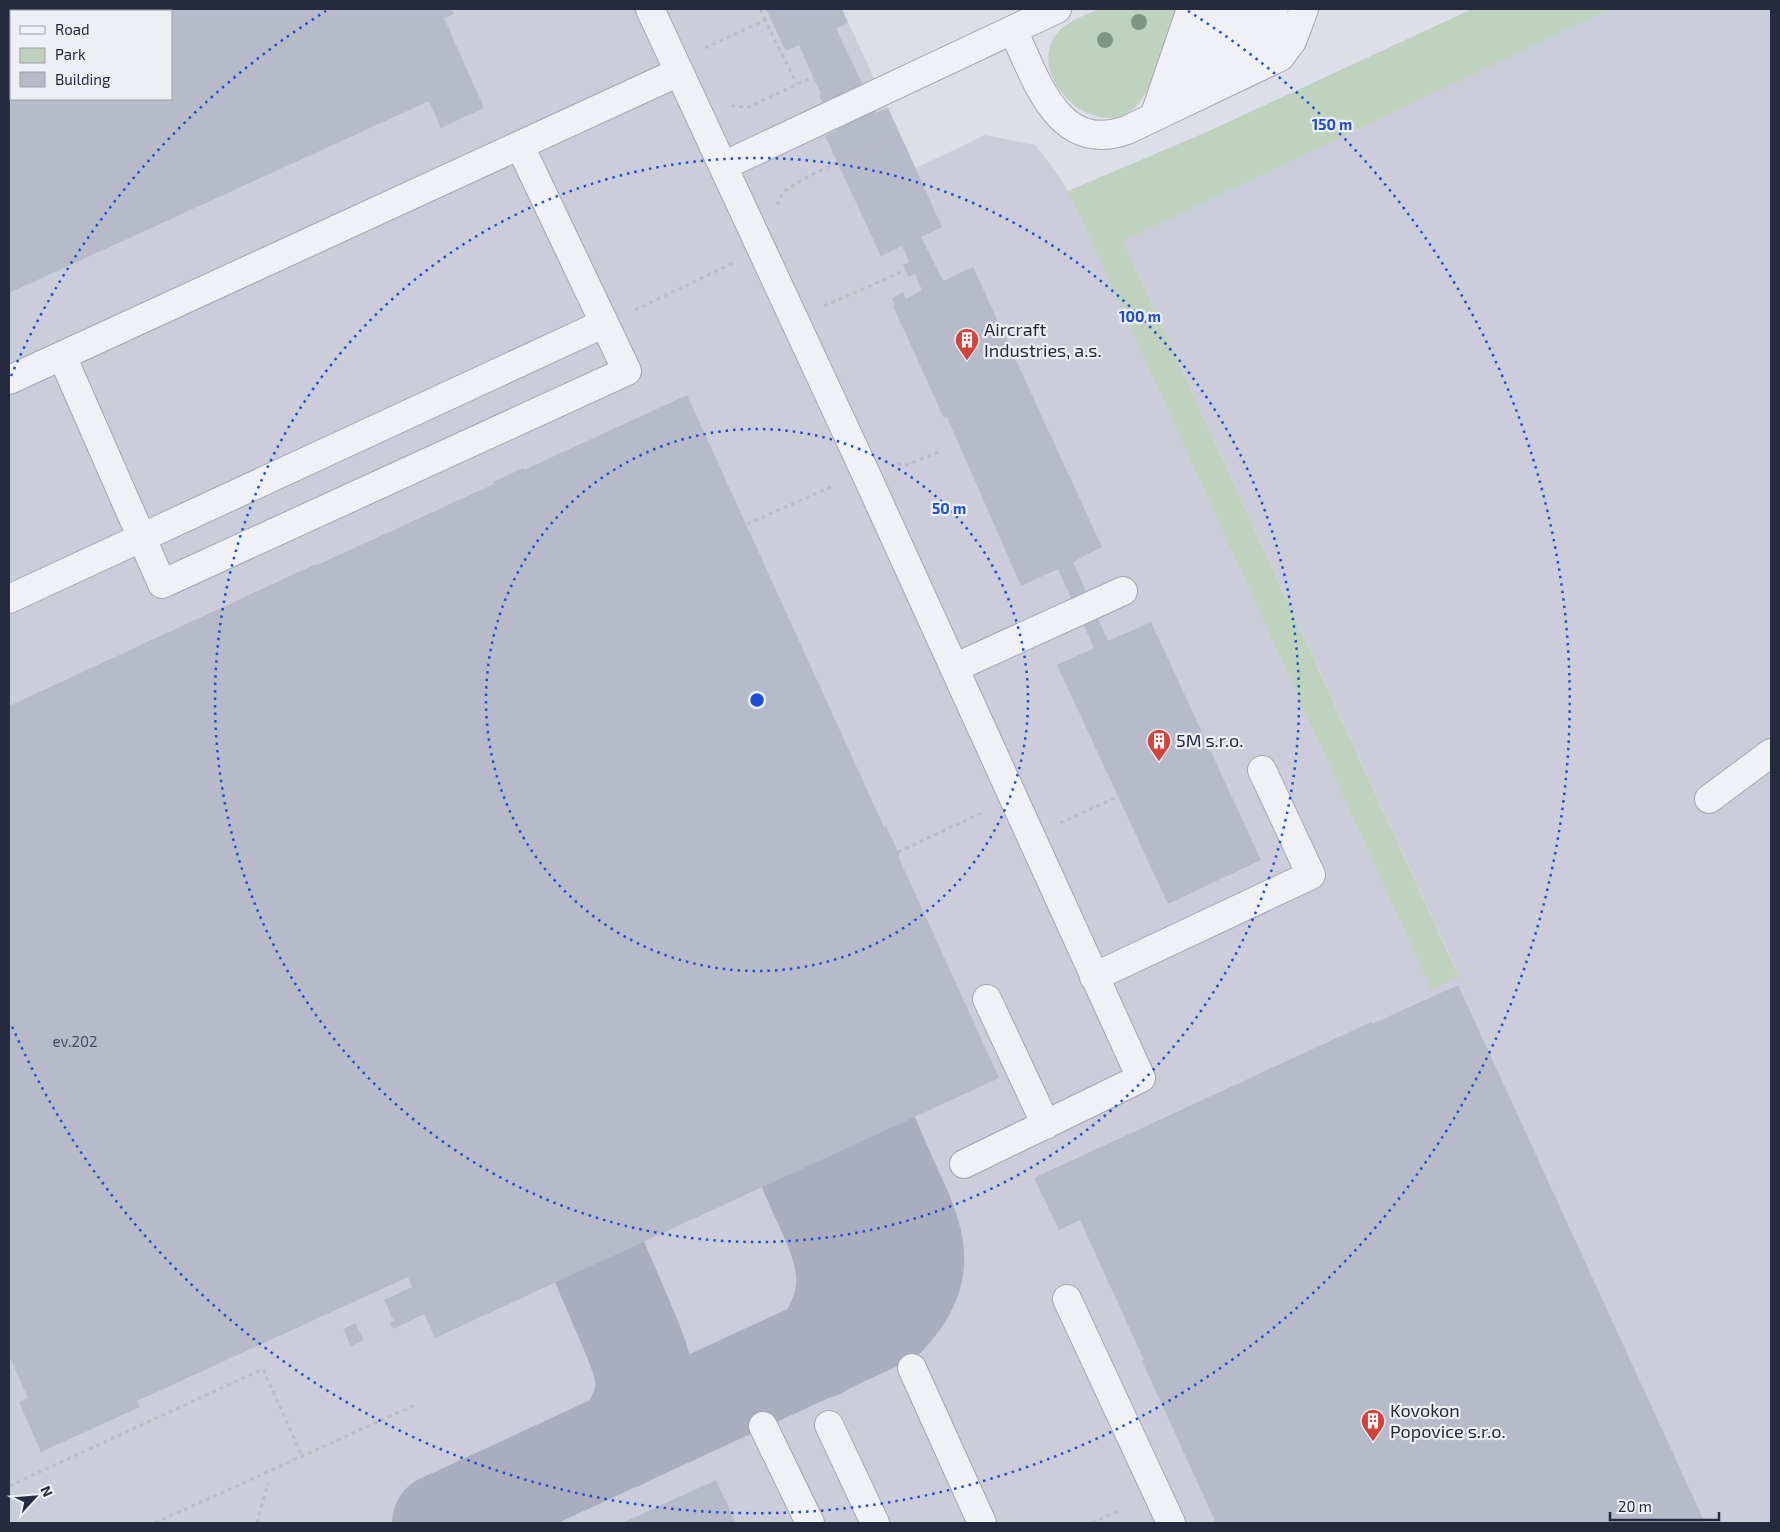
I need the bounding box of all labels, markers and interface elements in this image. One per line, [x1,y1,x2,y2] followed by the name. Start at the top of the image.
[10,10,172,100] legend
[55,20,90,38] text: Road
[55,45,86,63] text: Park
[55,70,111,88] text: Building
[1312,115,1352,133] text: 150 m
[1119,307,1161,325] text: 100 m
[984,318,1102,361] place label: Aircraft Industries, a.s.
[954,327,980,361] building icon: Aircraft Industries, a.s.
[932,499,966,517] text: 50 m
[748,691,766,709] centre of rings
[1146,728,1172,762] building icon: 5M s.r.o.
[1176,729,1243,751] place label: 5M s.r.o.
[53,1032,97,1050] house number: ev.202
[1390,1399,1506,1442] place label: Kovokon Popovice s.r.o.
[1360,1408,1386,1442] building icon: Kovokon Popovice s.r.o.
[10,1472,60,1522] north arrow
[37,1483,57,1499] text: N
[1610,1490,1719,1522] scale bar
[1618,1497,1652,1515] text: 20 m

